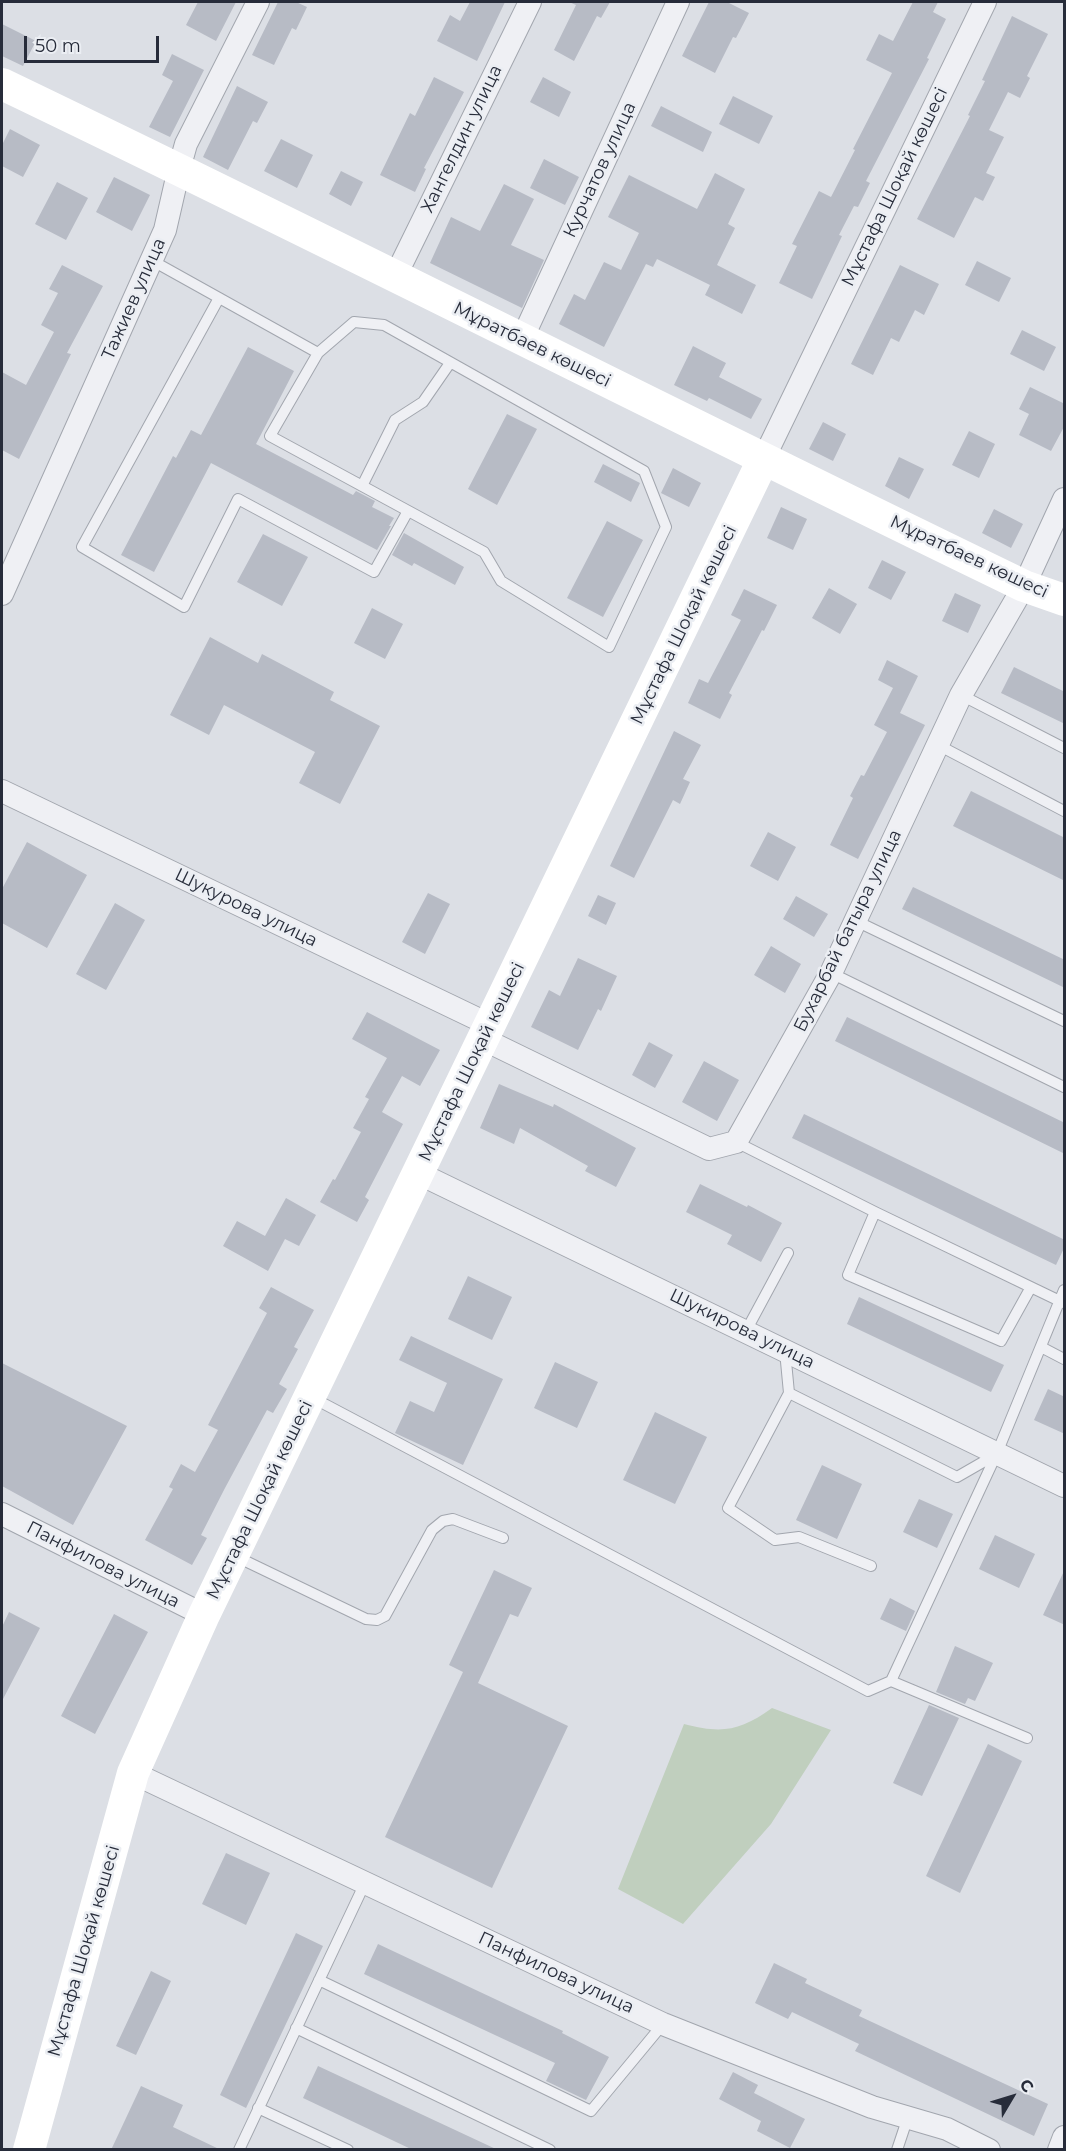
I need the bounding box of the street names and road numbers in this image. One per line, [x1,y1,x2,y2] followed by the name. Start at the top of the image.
[417,62,507,216] street label: Хангелдин улица
[837,84,953,290] street label: Мұстафа Шоқай көшесі
[559,99,641,241] street label: Курчатов улица
[98,235,170,363] street label: Тажиев улица
[450,298,614,392] street label: Мұратбаев көшесі
[886,511,1052,603] street label: Мұратбаев көшесі
[626,522,742,728] street label: Мұстафа Шоқай көшесі
[789,826,907,1036] street label: Бухарбай батыра улица
[171,864,321,952] street label: Шукурова улица
[414,959,530,1165] street label: Мұстафа Шоқай көшесі
[666,1285,818,1373] street label: Шукирова улица
[202,1397,318,1603] street label: Мұстафа Шоқай көшесі
[23,1517,183,1613] street label: Панфилова улица
[43,1843,125,2059] street label: Мұстафа Шоқай көшесі
[475,1927,637,2019] street label: Панфилова улица

